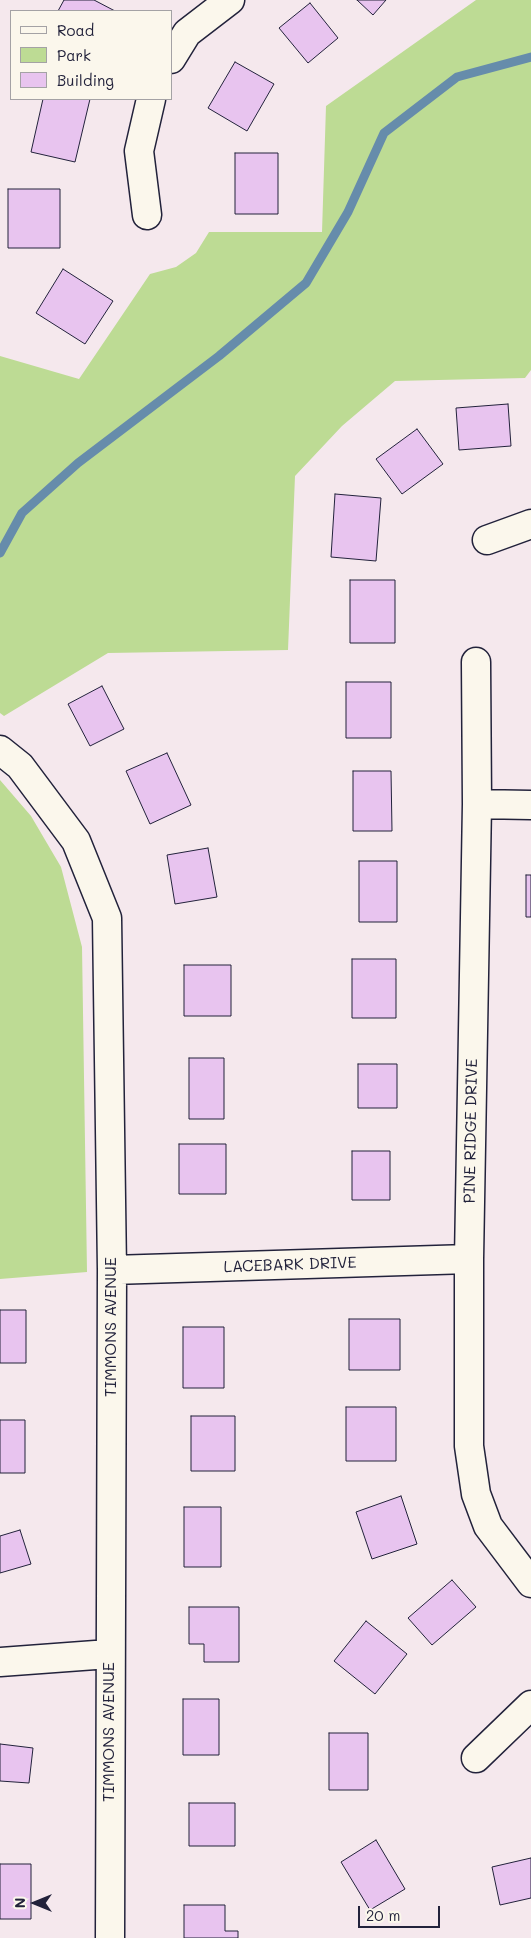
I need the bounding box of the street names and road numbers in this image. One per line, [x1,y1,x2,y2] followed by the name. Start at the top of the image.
[460,1058,482,1204] street label: PINE RIDGE DRIVE
[223,1253,357,1277] street label: LACEBARK DRIVE
[101,1257,121,1397] street label: TIMMONS AVENUE
[99,1662,119,1802] street label: TIMMONS AVENUE

